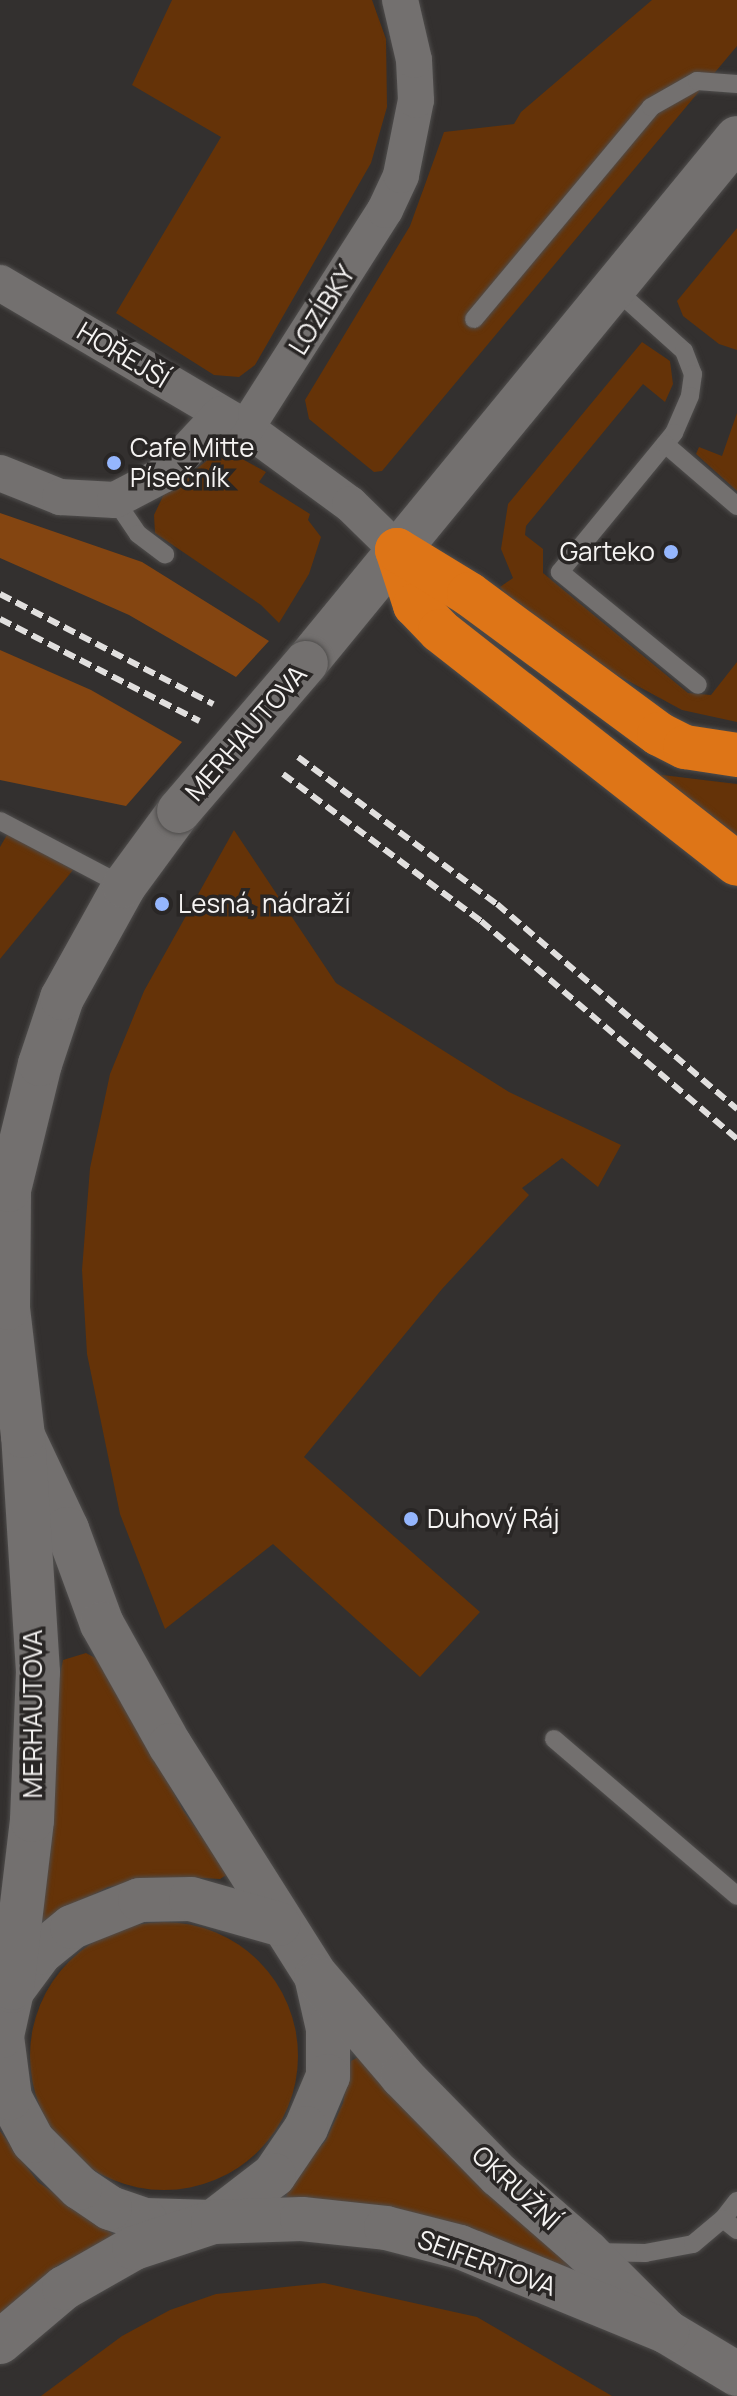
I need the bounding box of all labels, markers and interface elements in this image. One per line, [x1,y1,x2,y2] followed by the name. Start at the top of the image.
[282,260,362,360] street label: LOZÍBKY
[71,315,175,395] street label: HOŘEJŠÍ
[130,432,255,494] place label: Cafe Mitte Písečník
[105,454,123,472] marker: Cafe Mitte Písečník
[560,536,655,568] place label: Garteko
[662,543,680,561] marker: Garteko
[179,659,313,807] street label: MERHAUTOVA
[178,888,351,920] place label: Lesná, nádraží
[153,895,171,913] marker: Lesná, nádraží
[427,1503,560,1535] place label: Duhový Ráj
[402,1510,420,1528] marker: Duhový Ráj
[17,1630,49,1798] street label: MERHAUTOVA
[466,2140,566,2236] street label: OKRUŽNÍ
[413,2224,561,2302] street label: SEIFERTOVA

